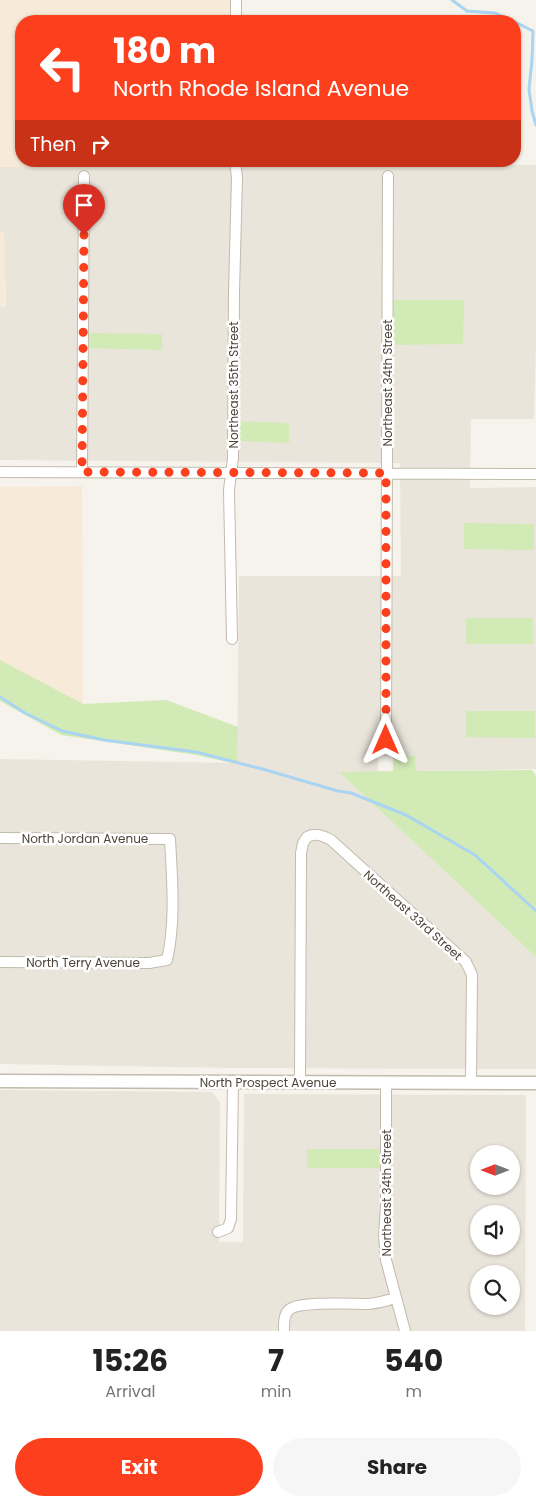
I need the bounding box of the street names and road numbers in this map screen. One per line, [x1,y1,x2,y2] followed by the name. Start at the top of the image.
[379,319,396,447] street label: Northeast 34th Street
[225,321,242,449] street label: Northeast 35th Street
[22,830,148,847] street label: North Jordan Avenue
[360,866,466,964] street label: Northeast 33rd Street
[26,954,140,971] street label: North Terry Avenue
[200,1074,336,1091] street label: North Prospect Avenue
[378,1129,395,1257] street label: Northeast 34th Street

